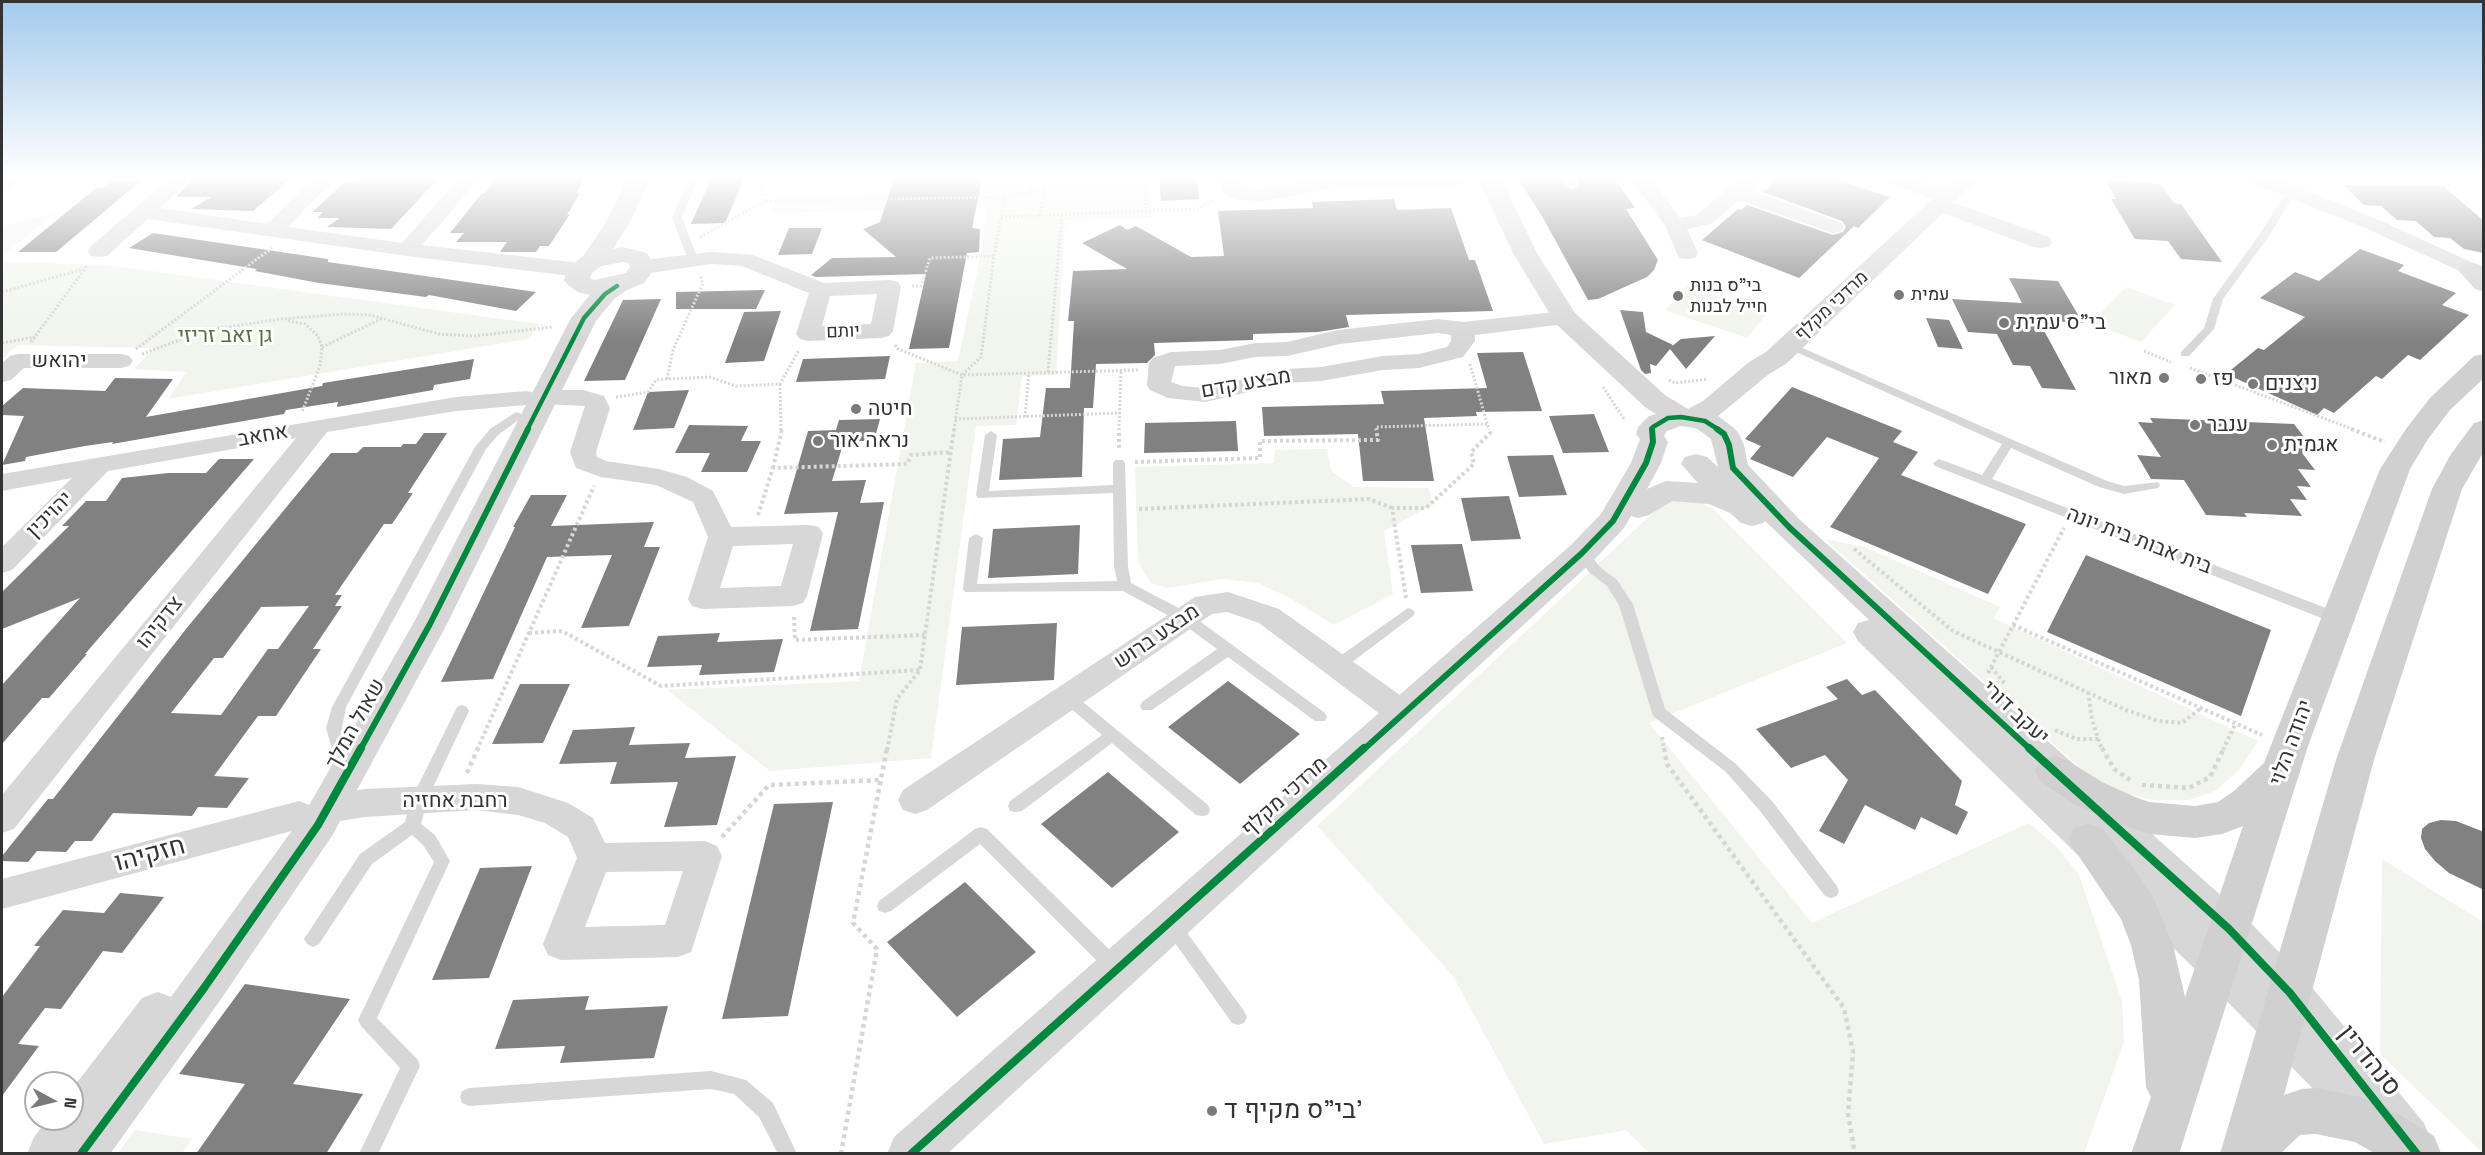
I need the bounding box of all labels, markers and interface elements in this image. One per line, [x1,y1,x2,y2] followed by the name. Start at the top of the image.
[1791,267,1873,345] street label: מרדכי מקלף
[1690,275,1767,318] place label: בי"ס בנות חייל לבנות
[1911,284,1950,306] place label: עמית
[1892,288,1906,302] marker: עמית
[1671,289,1685,303] marker: בי"ס בנות חייל לבנות
[2016,310,2106,336] place label: בי"ס עמית
[1997,316,2011,330] marker: בי"ס עמית
[826,321,860,343] street label: יותם
[178,323,272,349] park label: גן זאב זריזי
[31,348,87,374] street label: יהואש
[1199,364,1293,404] street label: מבצע קדם
[2109,365,2152,391] place label: מאור
[2213,366,2234,392] place label: פז
[2157,371,2171,385] marker: מאור
[2265,371,2318,397] place label: ניצנים
[2194,372,2208,386] marker: פז
[2246,377,2260,391] marker: ניצנים
[868,396,912,422] place label: חיטה
[849,402,863,416] marker: חיטה
[2207,412,2248,438] place label: ענבר
[2188,418,2202,432] marker: ענבר
[236,419,290,453] street label: אחאב
[830,428,909,454] place label: נראה אור
[2284,432,2338,458] place label: אגמית
[811,434,825,448] marker: נראה אור
[2265,438,2279,452] marker: אגמית
[22,487,78,543] street label: יהויכין
[2063,502,2215,580] street label: בית אבות בית יונה
[131,592,189,654] street label: צדקיהו
[1109,599,1205,675] street label: מבצע ברוש
[321,674,391,774] street label: שאול המלך
[1977,676,2053,750] street label: יעקב דורי
[2265,697,2319,789] street label: יהודה הלוי
[1237,752,1333,842] street label: מרדכי מקלף
[403,788,507,814] street label: רחבת אחזיה
[111,831,189,879] street label: חזקיהו
[2331,1019,2407,1103] street label: סנהדרין
[24,1071,84,1131] north arrow
[1224,1095,1363,1127] place label: בי"ס מקיף ד'
[59,1096,81,1110] text: N
[1205,1104,1219,1118] marker: בי"ס מקיף ד'

